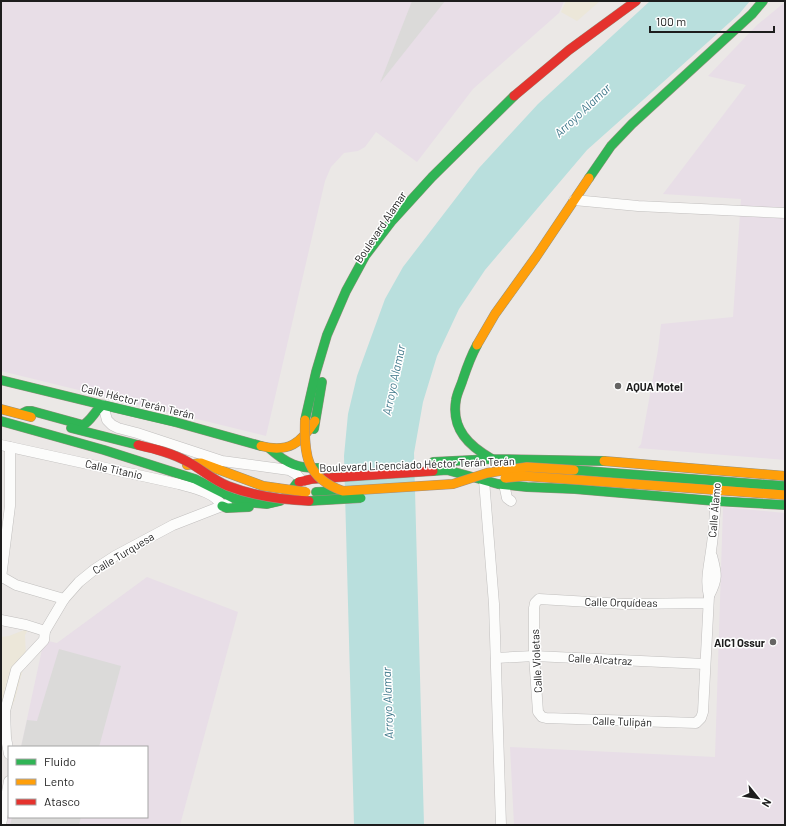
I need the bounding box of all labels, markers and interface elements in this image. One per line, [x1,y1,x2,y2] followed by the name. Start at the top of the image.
[650,8,774,34] scale bar
[656,14,686,28] text: 100 m
[551,80,614,140] water label: Arroyo Alamar
[351,189,409,265] street label: Boulevard Alamar
[379,343,407,417] water label: Arroyo Alamar
[626,380,683,393] place label: AQUA Motel
[80,381,196,421] street label: Calle Héctor Terán Terán
[613,381,623,391] marker: AQUA Motel
[319,454,515,474] street label: Boulevard Licenciado Héctor Terán Terán
[84,457,144,481] street label: Calle Titanio
[705,482,723,538] street label: Calle Álamo
[90,530,156,576] street label: Calle Turquesa
[584,595,658,609] street label: Calle Orquídeas
[528,629,544,693] street label: Calle Violetas
[714,636,766,649] place label: AIC1 Ossur
[768,637,778,647] marker: AIC1 Ossur
[568,651,633,667] street label: Calle Alcatraz
[379,666,395,739] water label: Arroyo Alamar
[592,713,652,729] street label: Calle Tulipán
[8,746,148,818] legend
[44,754,76,768] text: Fluido
[44,774,74,788] text: Lento
[738,778,778,818] north arrow
[44,794,80,808] text: Atasco
[760,797,775,810] text: N

